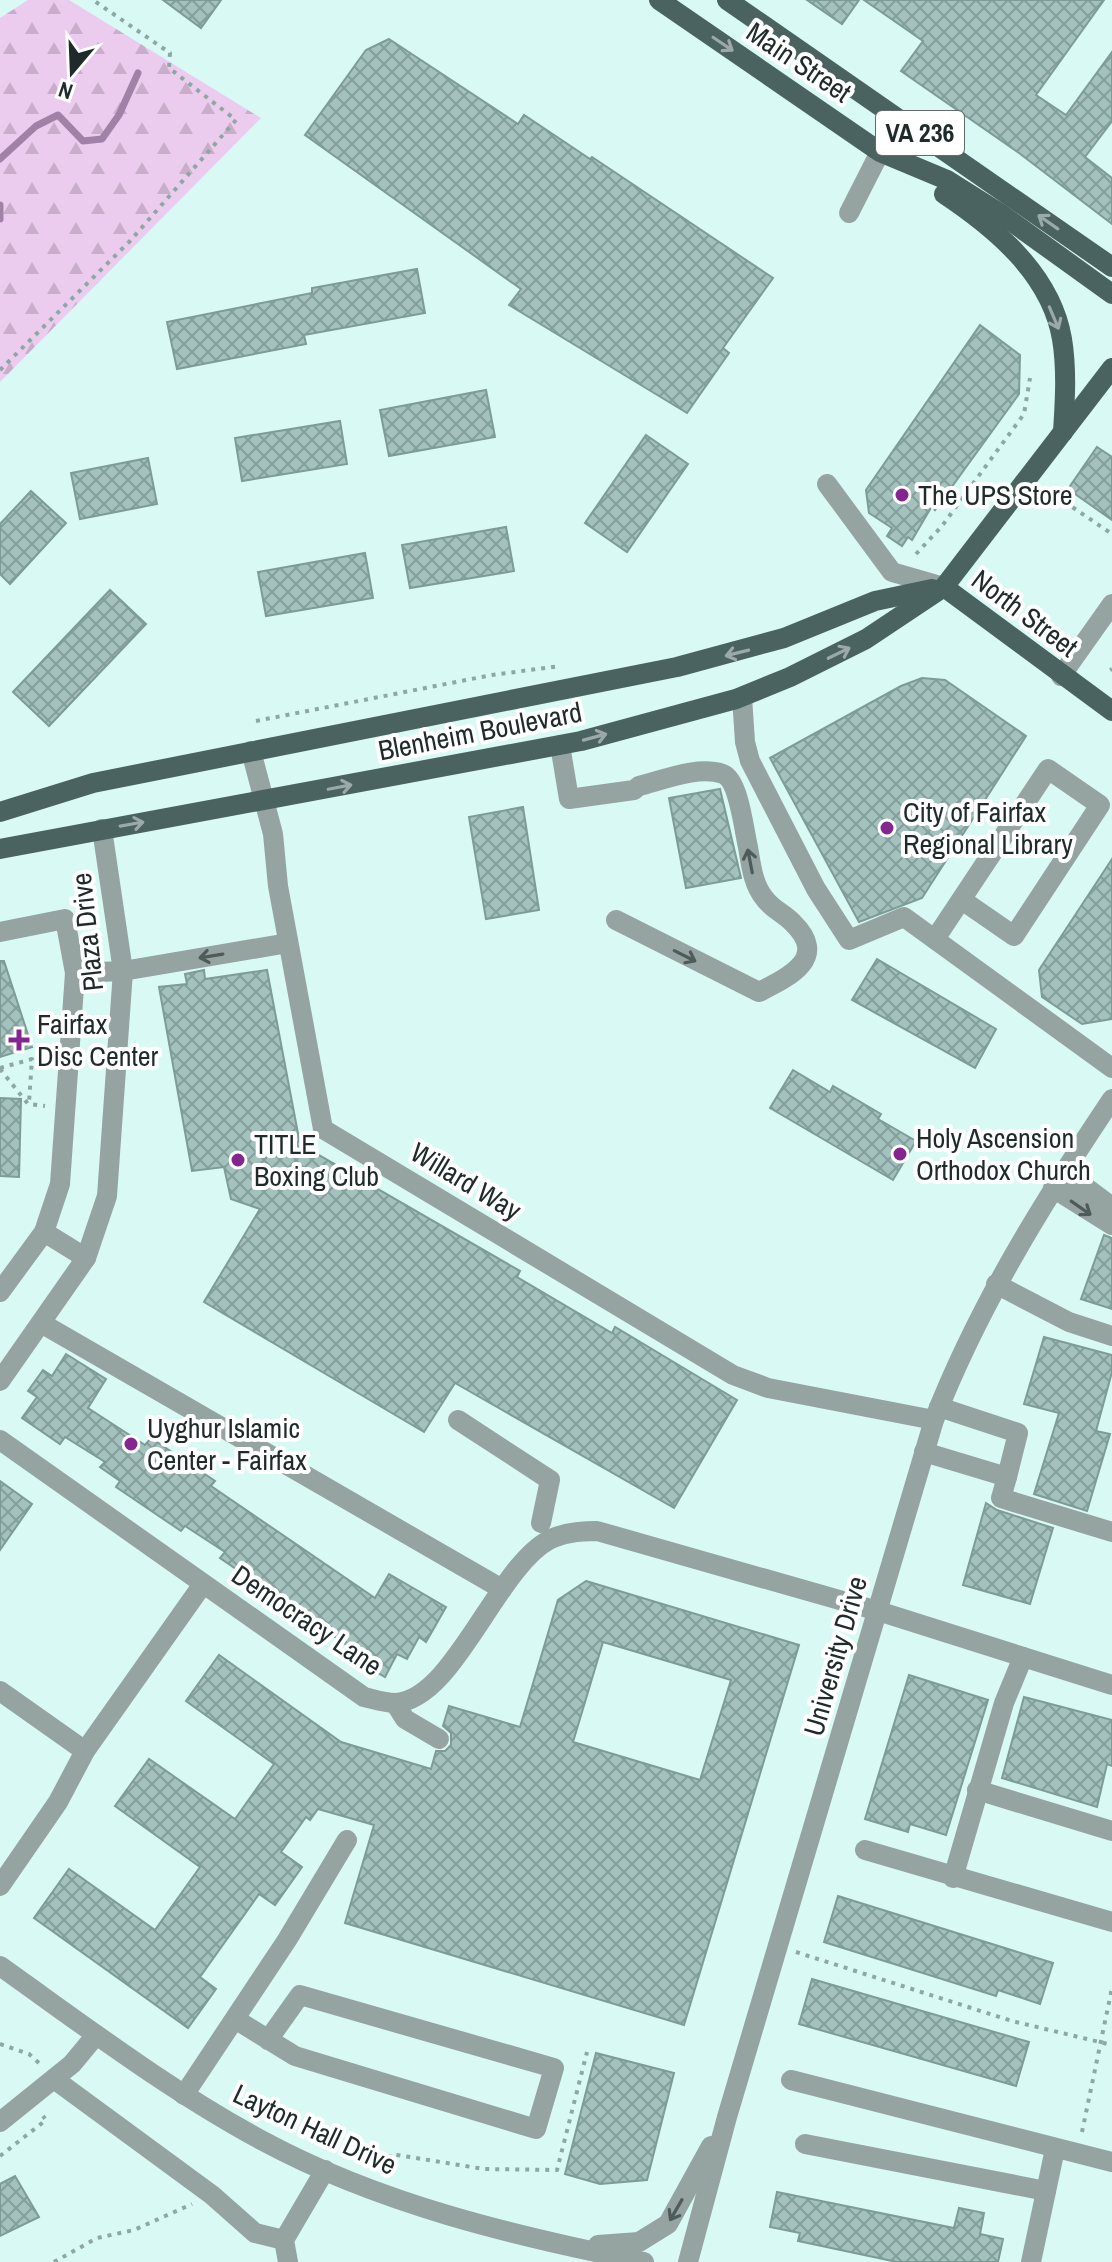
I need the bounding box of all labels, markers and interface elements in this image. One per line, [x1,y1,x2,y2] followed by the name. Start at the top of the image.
[739,13,859,111] street label: Main Street
[32,32,112,112] north arrow
[711,36,733,52] one-way arrow
[54,75,77,107] text: N
[876,111,964,155] road number: VA 236
[1038,214,1060,230] one-way arrow
[1048,305,1063,330] one-way arrow
[918,476,1072,514] place label: The UPS Store
[893,486,911,504] marker: The UPS Store
[964,561,1086,665] street label: North Street
[827,644,851,660] one-way arrow
[724,646,750,661] one-way arrow
[375,693,585,769] street label: Blenheim Boulevard
[581,729,607,744] one-way arrow
[326,779,352,794] one-way arrow
[903,793,1073,863] place label: City of Fairfax Regional Library
[118,815,144,830] one-way arrow
[878,819,896,837] marker: City of Fairfax Regional Library
[742,848,757,874] one-way arrow
[62,871,112,993] street label: Plaza Drive
[672,948,696,964] one-way arrow
[199,949,224,964] one-way arrow
[37,1005,159,1075] place label: Fairfax Disc Center
[8,1029,30,1051] marker: Fairfax Disc Center
[916,1119,1091,1189] place label: Holy Ascension Orthodox Church
[254,1125,379,1195] place label: TITLE Boxing Club
[404,1133,529,1229] street label: Willard Way
[891,1145,909,1163] marker: Holy Ascension Orthodox Church
[229,1151,247,1169] marker: TITLE Boxing Club
[1070,1200,1092,1216] one-way arrow
[147,1409,307,1479] place label: Uyghur Islamic Center - Fairfax
[122,1435,140,1453] marker: Uyghur Islamic Center - Fairfax
[224,1556,390,1684] street label: Democracy Lane
[794,1572,876,1740] street label: University Drive
[227,2075,403,2183] street label: Layton Hall Drive
[668,2198,684,2221] one-way arrow

